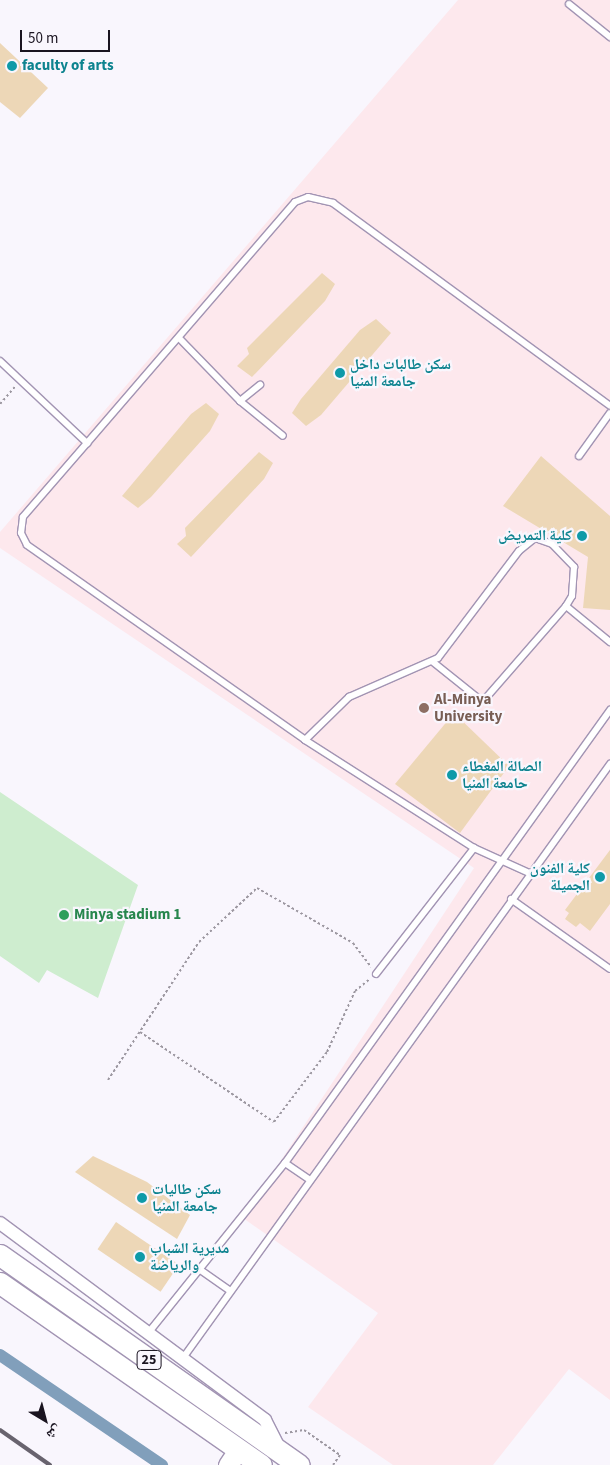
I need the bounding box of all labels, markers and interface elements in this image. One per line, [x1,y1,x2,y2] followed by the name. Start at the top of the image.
[22,20,112,52] scale bar
[28,28,58,49] text: 50 m
[22,57,114,75] place label: faculty of arts
[6,60,18,72] marker: faculty of arts
[350,355,451,390] place label: سكن طالبات داخل جامعة المنيا
[334,367,346,379] marker: سكن طالبات داخل جامعة المنيا
[498,527,572,545] place label: كلية التمريض
[576,530,588,542] marker: كلية التمريض
[434,690,502,725] place label: Al-Minya University
[418,702,430,714] marker: Al-Minya University
[462,757,542,792] place label: الصالة المغطاء حامعة المنيا
[446,769,458,781] marker: الصالة المغطاء حامعة المنيا
[530,859,590,894] place label: كلية الفنون الجميلة
[594,871,606,883] marker: كلية الفنون الجميلة
[74,906,181,924] place label: Minya stadium 1
[58,909,70,921] marker: Minya stadium 1
[152,1180,221,1215] place label: سكن طاليات جامعة المنيا
[136,1192,148,1204] marker: سكن طاليات جامعة المنيا
[150,1239,229,1274] place label: مديرية الشباب والرياضة
[134,1251,146,1263] marker: مديرية الشباب والرياضة
[136,1348,162,1372] road number: 25
[20,1395,70,1445] north arrow
[42,1420,66,1444] text: ش

